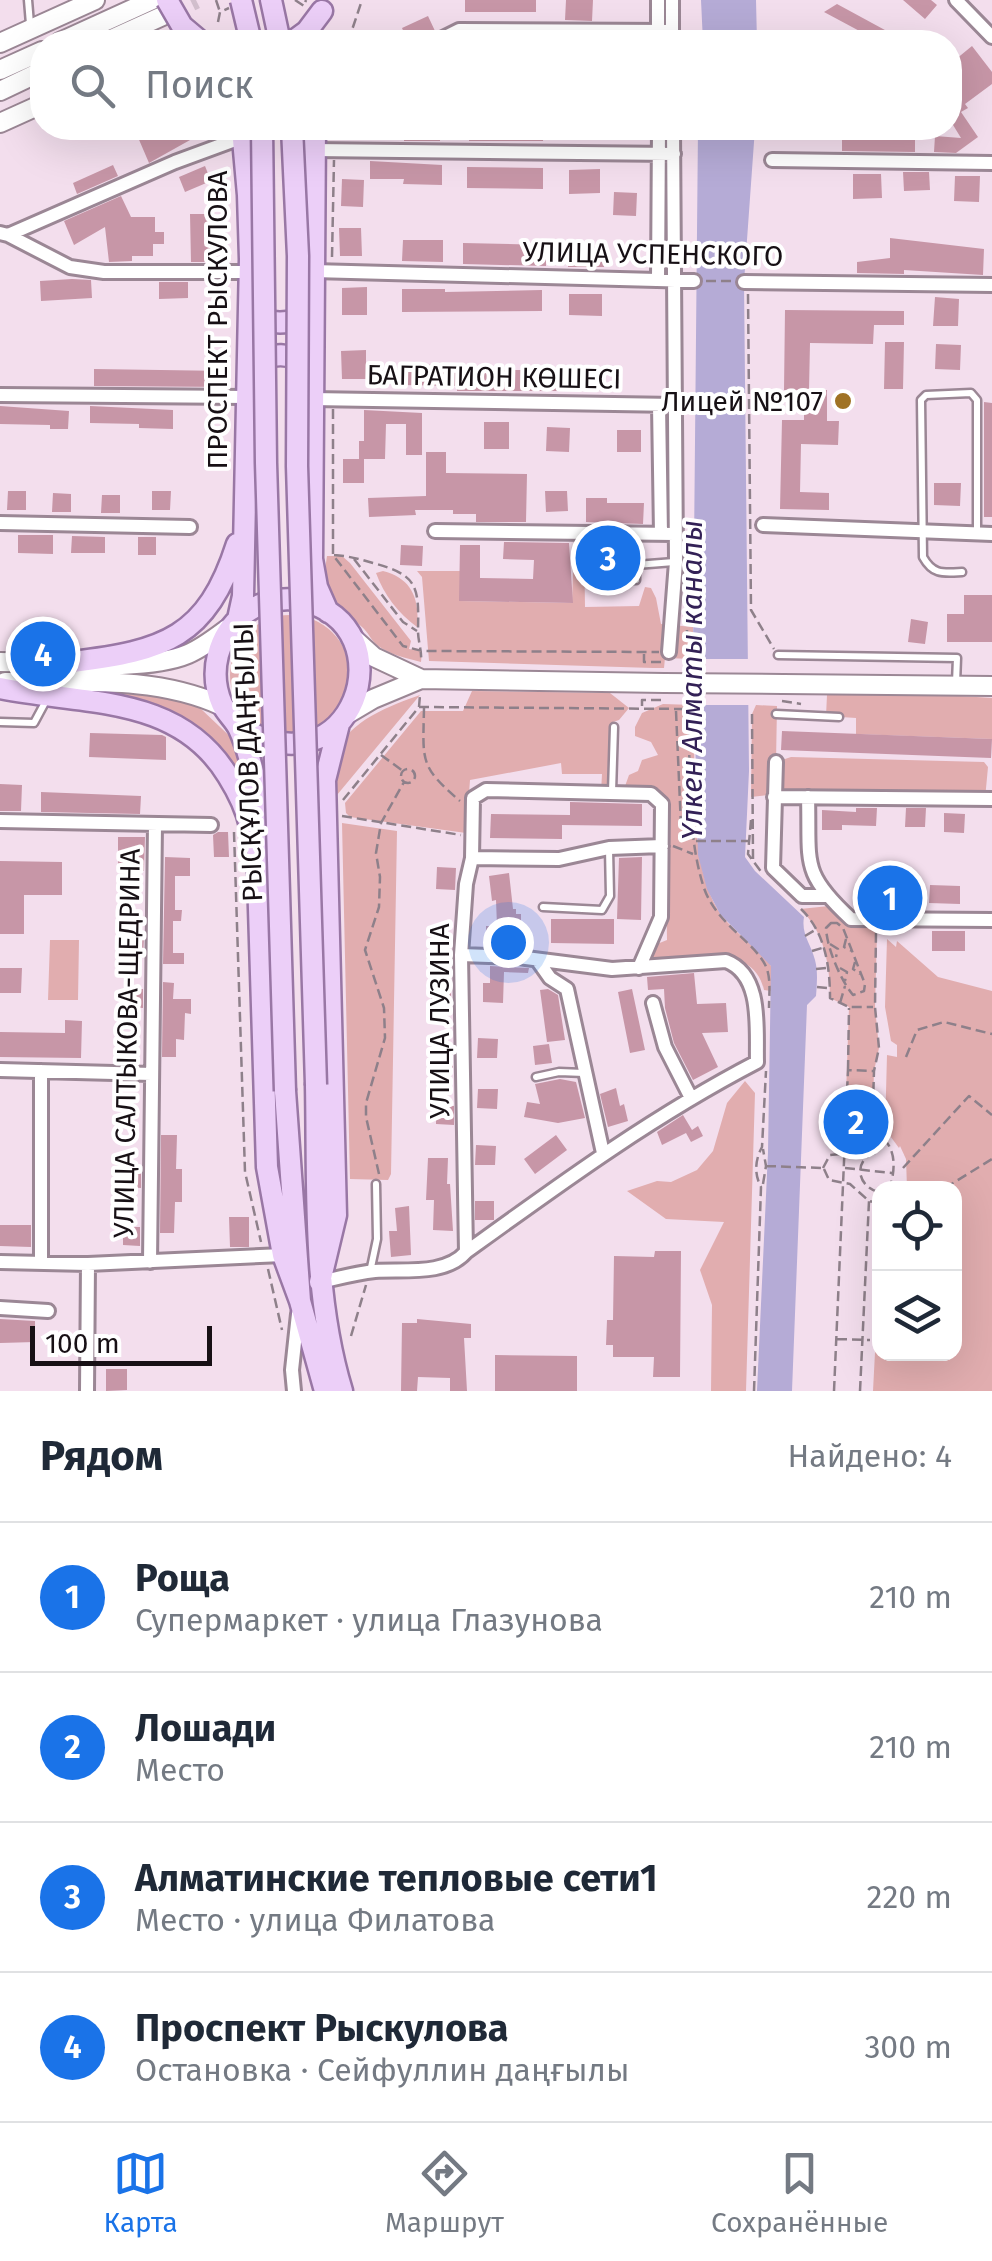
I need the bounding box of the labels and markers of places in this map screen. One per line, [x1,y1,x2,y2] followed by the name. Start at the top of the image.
[661,385,823,418] place label: Лицей №107
[832,390,854,412] marker: Лицей №107
[576,520,640,596] pin: 3
[10,616,76,692] pin: 4
[858,860,922,936] pin: 1
[824,1084,888,1160] pin: 2

